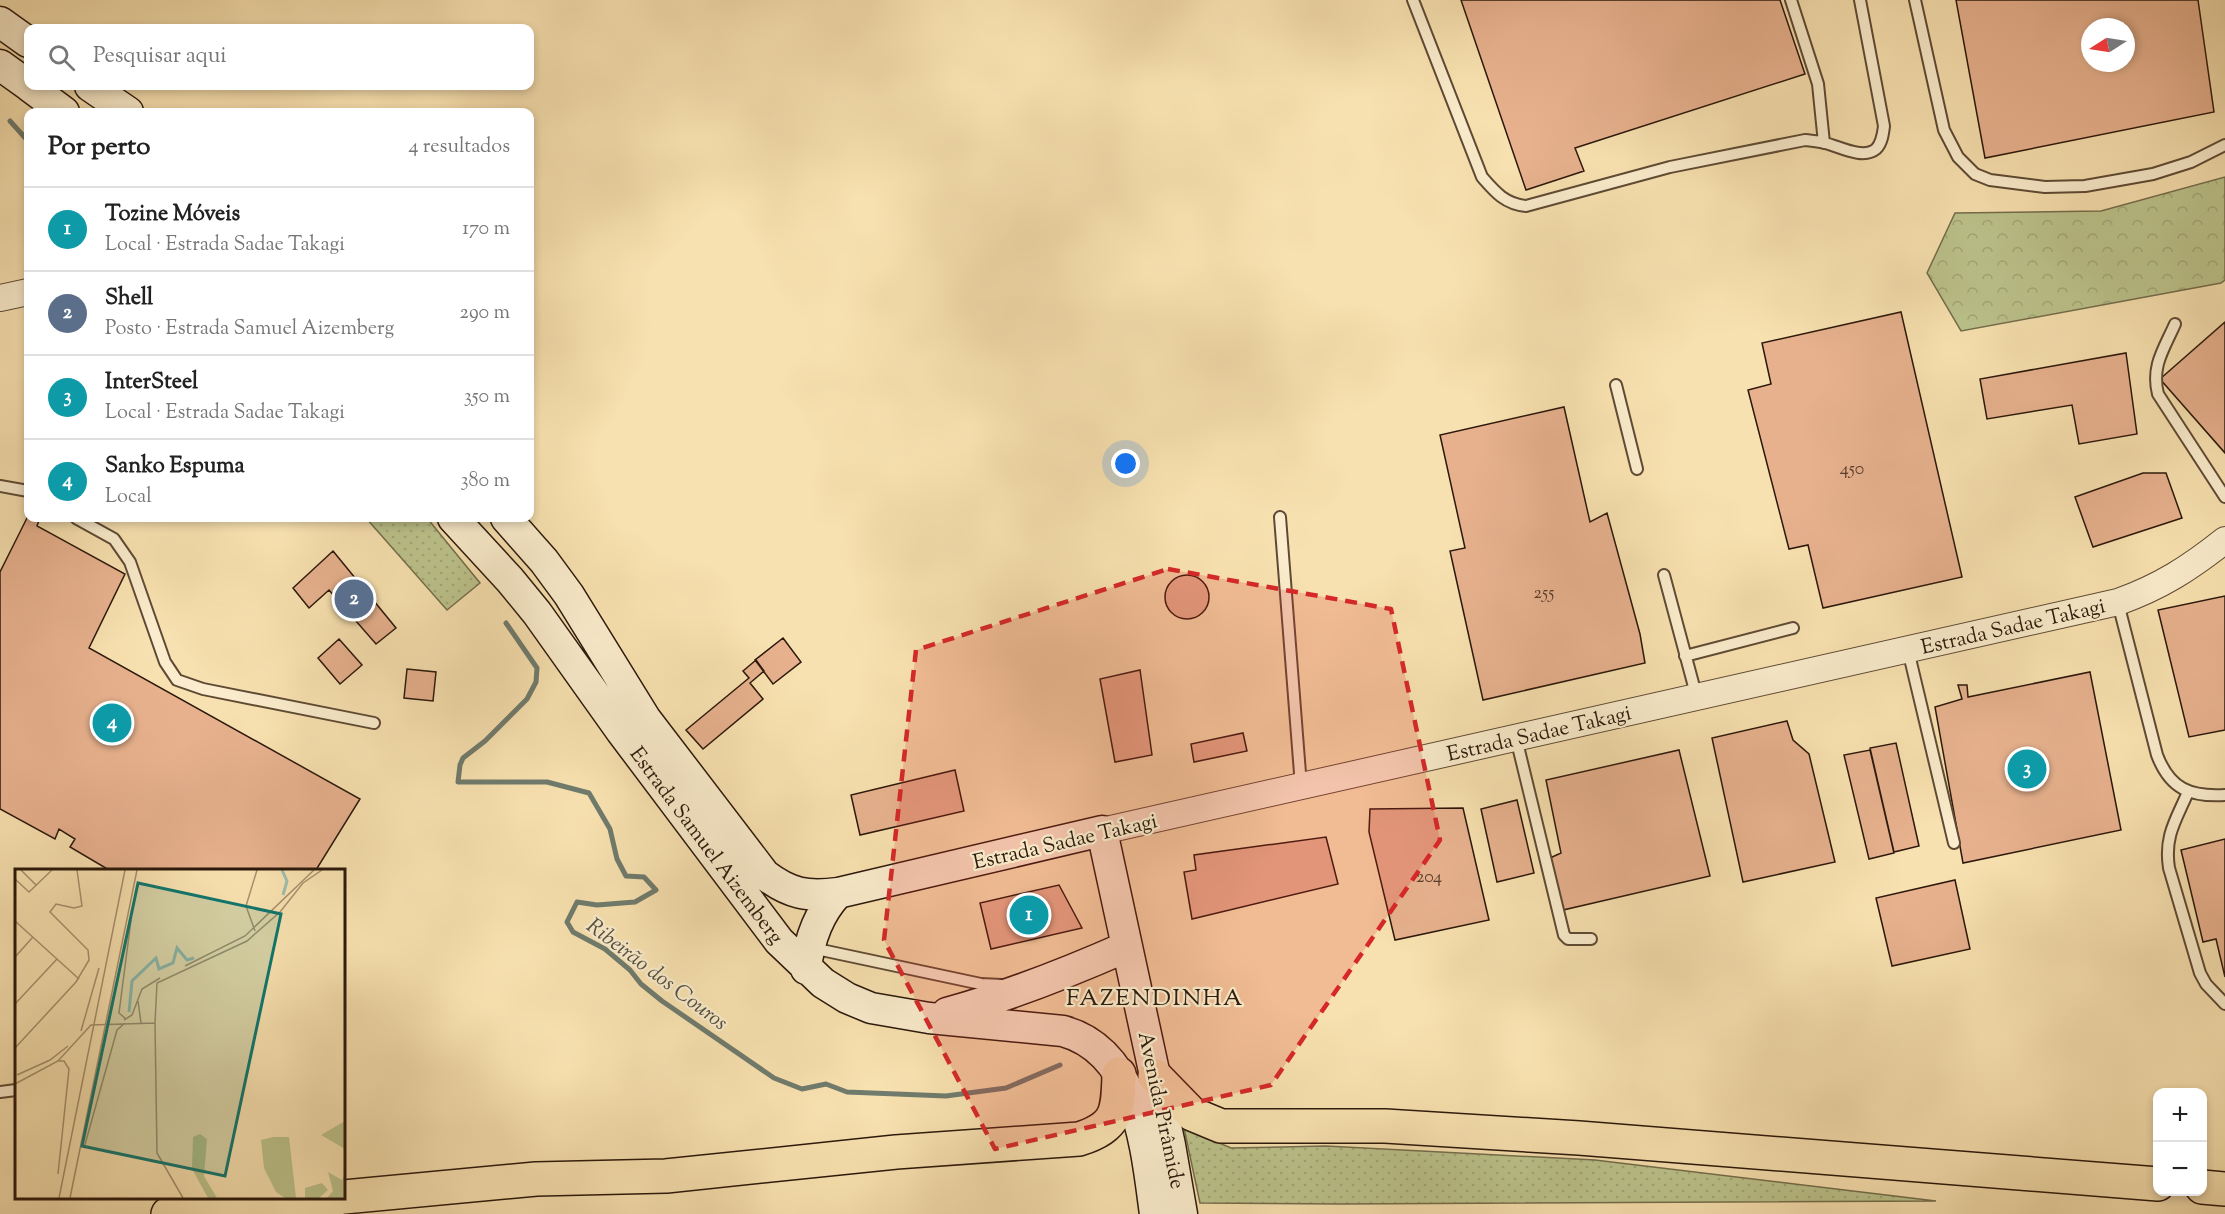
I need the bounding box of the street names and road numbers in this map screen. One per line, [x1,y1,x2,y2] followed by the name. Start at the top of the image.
[1918,592,2109,664] street label: Estrada Sadae Takagi
[1444,699,1635,771] street label: Estrada Sadae Takagi
[621,741,790,951] street label: Estrada Samuel Aizemberg
[970,807,1161,879] street label: Estrada Sadae Takagi
[1129,1029,1191,1192] street label: Avenida Pirâmide

